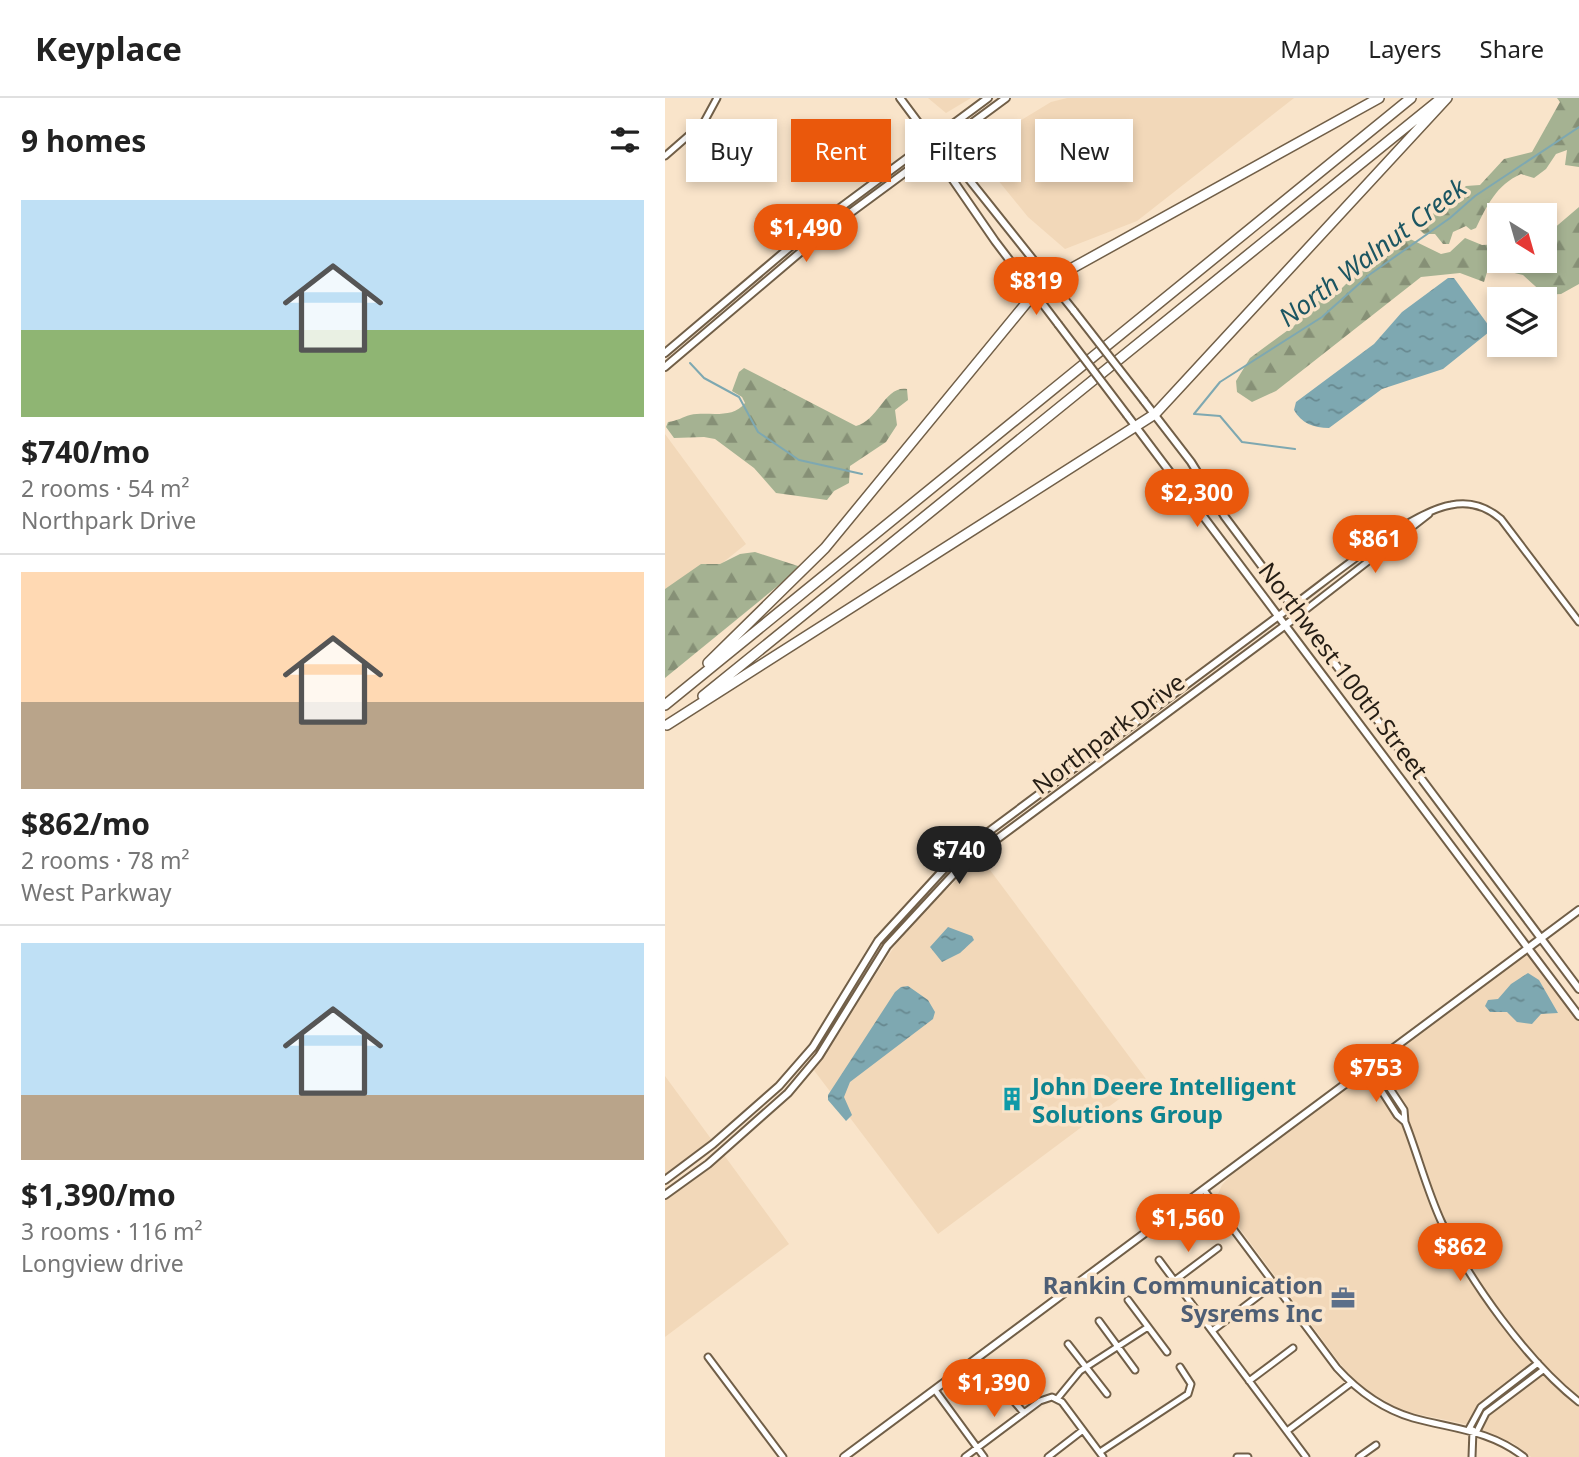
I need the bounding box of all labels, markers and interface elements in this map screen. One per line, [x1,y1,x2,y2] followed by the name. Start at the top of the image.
[35,26,182,71] text: Keyplace
[1280,32,1330,65] text: Map
[1368,32,1442,65] text: Layers
[1480,32,1544,65] text: Share
[686,119,777,182] chip: Buy
[791,119,891,182] chip: Rent
[905,119,1021,182] chip: Filters
[1035,119,1133,182] chip: New
[21,120,146,161] text: 9 homes
[606,121,644,159] icon: filters
[1271,169,1474,335] water label: North Walnut Creek
[1487,203,1557,273] north arrow
[1487,203,1557,357] map controls
[749,204,863,264] pin: $1,490
[770,211,842,243] text: $1,490
[270,245,396,371] icon: home
[995,258,1077,317] pin: $819
[1010,264,1062,296] text: $819
[1487,287,1557,357] button: layers
[21,431,150,472] text: $740/mo
[1140,470,1254,529] pin: $2,300
[21,472,190,504] text: 2 rooms · 54 m²
[1161,476,1233,508] text: $2,300
[21,504,196,536] text: Northpark Drive
[1334,516,1416,575] pin: $861
[1349,522,1401,554] text: $861
[1252,555,1436,785] street label: Northwest 100th Street
[270,617,396,743] icon: home
[1025,665,1191,801] street label: Northpark Drive
[21,803,150,844] text: $862/mo
[918,826,1000,886] pin: $740
[933,833,985,865] text: $740
[21,844,190,876] text: 2 rooms · 78 m²
[21,876,172,908] text: West Parkway
[270,988,396,1114] icon: home
[1335,1044,1417,1104] pin: $753
[1350,1051,1402,1083] text: $753
[1030,1069,1296,1130] place label: John Deere Intelligent Solutions Group
[998,1085,1026,1113] building icon: John Deere Intelligent Solutions Group
[21,1174,176,1215] text: $1,390/mo
[1131,1194,1245,1254] pin: $1,560
[1152,1201,1224,1233] text: $1,560
[21,1215,203,1247] text: 3 rooms · 116 m²
[1419,1224,1501,1283] pin: $862
[1434,1230,1486,1262] text: $862
[21,1247,184,1279] text: Longview drive
[1043,1268,1323,1329] place label: Rankin Communication Sysrems Inc
[1329,1284,1357,1312] office icon: Rankin Communication Sysrems Inc
[937,1360,1051,1419] pin: $1,390
[958,1366,1030,1398] text: $1,390

